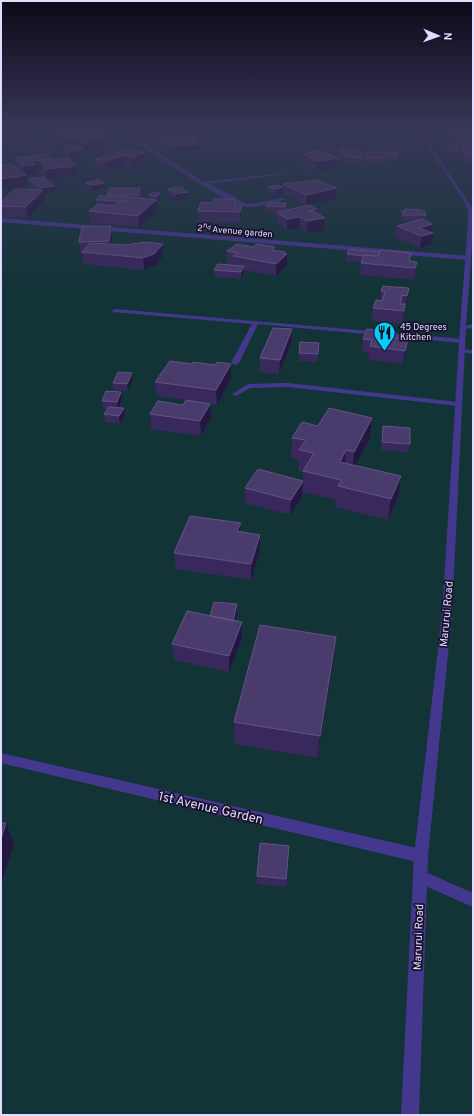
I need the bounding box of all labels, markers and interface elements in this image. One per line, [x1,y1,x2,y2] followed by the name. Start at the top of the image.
[418,16,458,56] north arrow
[440,32,454,41] text: N
[197,223,273,240] street label: 2ⁿᵈ Avenue garden
[371,319,397,352] restaurant icon: 45 Degrees Kitchen
[400,322,447,343] place label: 45 Degrees Kitchen
[437,581,457,648] street label: Marurui Road
[157,789,264,829] street label: 1st Avenue Garden
[411,904,427,970] street label: Marurui Road

